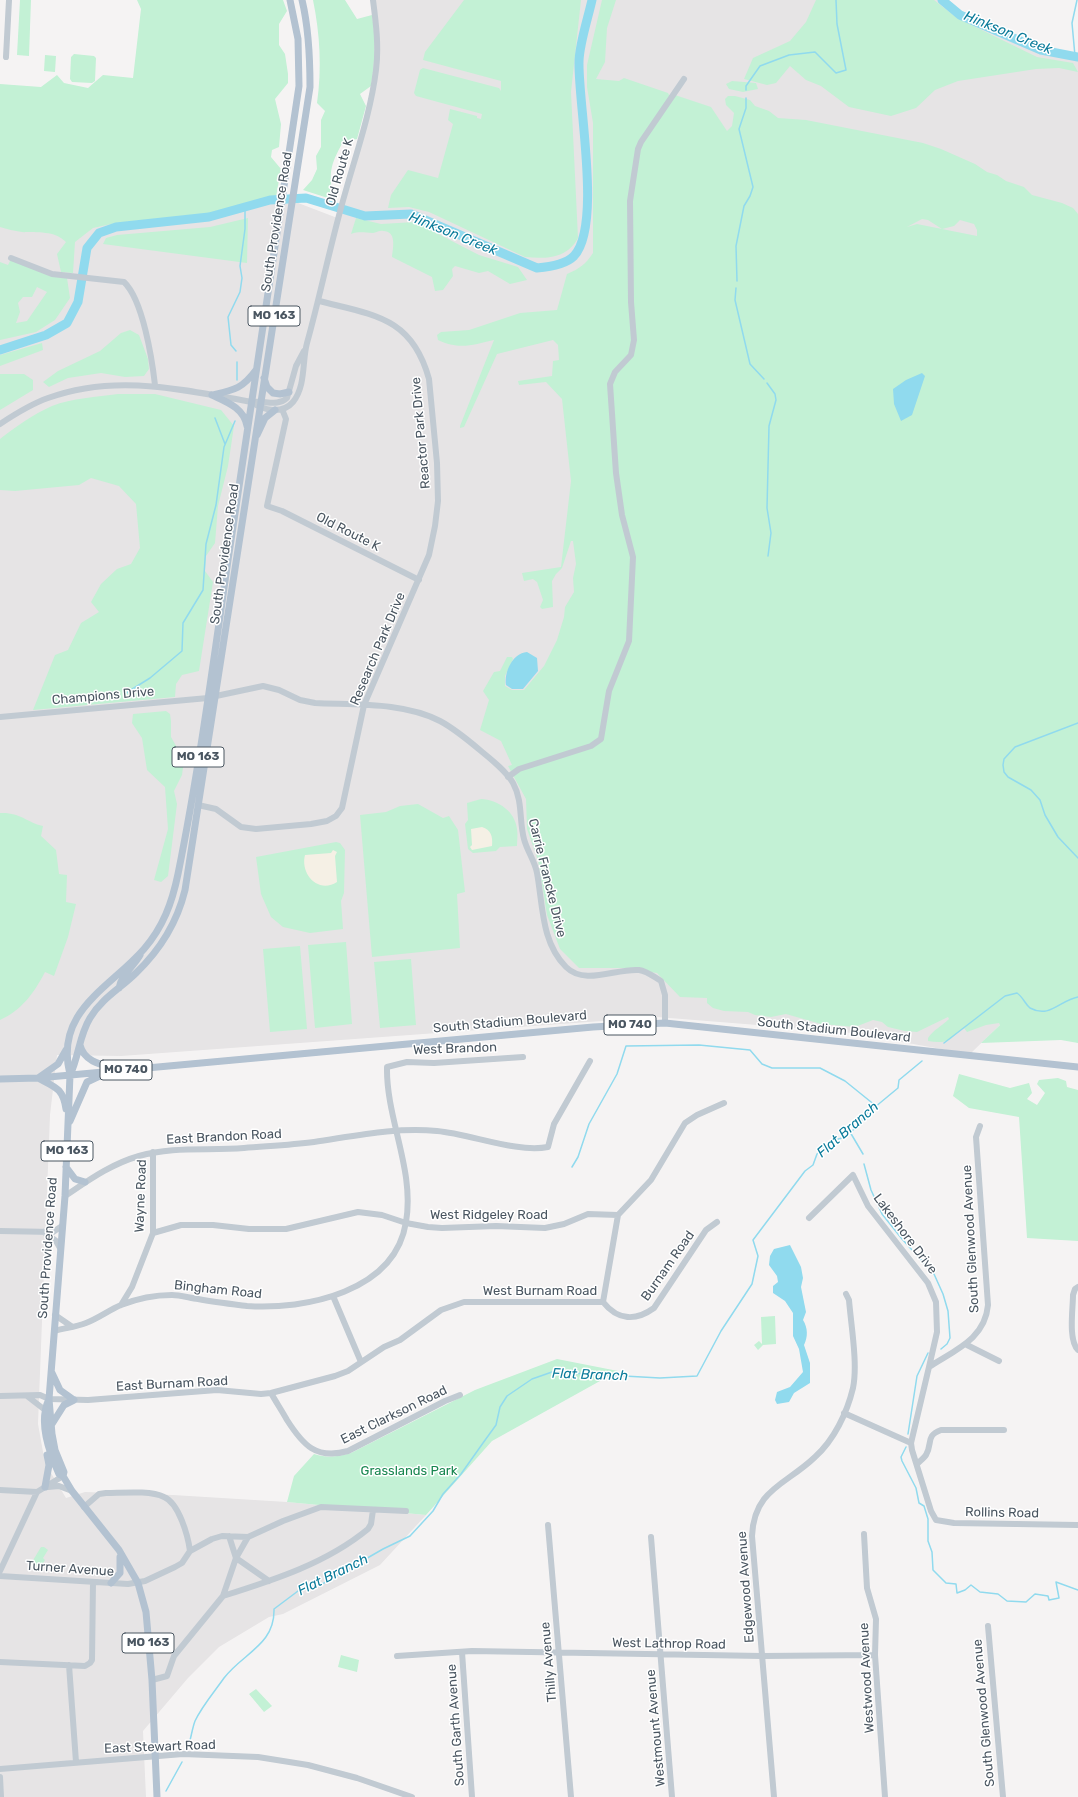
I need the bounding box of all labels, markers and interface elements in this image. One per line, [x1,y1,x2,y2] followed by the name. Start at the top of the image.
[961,8,1055,58] water label: Hinkson Creek
[323,136,357,208] street label: Old Route K
[258,151,296,293] street label: South Providence Road
[406,209,500,259] water label: Hinkson Creek
[248,306,300,326] road number: MO 163
[408,376,434,490] street label: Reactor Park Drive
[207,483,243,625] street label: South Providence Road
[313,509,383,555] street label: Old Route K
[347,590,409,708] street label: Research Park Drive
[51,684,155,708] street label: Champions Drive
[172,747,224,767] road number: MO 163
[525,817,569,939] street label: Carrie Francke Drive
[433,1008,587,1036] street label: South Stadium Boulevard
[757,1014,911,1046] street label: South Stadium Boulevard
[604,1015,656,1035] road number: MO 740
[413,1040,497,1058] street label: West Brandon
[100,1060,152,1080] road number: MO 740
[814,1099,882,1161] water label: Flat Branch
[166,1126,282,1148] street label: East Brandon Road
[41,1141,93,1161] road number: MO 163
[132,1159,150,1233] street label: Wayne Road
[959,1165,983,1313] street label: South Glenwood Avenue
[35,1177,61,1319] street label: South Providence Road
[870,1191,940,1277] street label: Lakeshore Drive
[430,1207,548,1223] street label: West Ridgeley Road
[638,1228,698,1304] street label: Burnam Road
[173,1278,263,1302] street label: Bingham Road
[483,1283,597,1299] street label: West Burnam Road
[552,1365,628,1385] water label: Flat Branch
[116,1373,228,1395] street label: East Burnam Road
[338,1382,450,1448] street label: East Clarkson Road
[361,1463,457,1479] park label: Grasslands Park
[965,1505,1039,1521] street label: Rollins Road
[734,1531,758,1643] street label: Edgewood Avenue
[295,1551,371,1599] water label: Flat Branch
[26,1558,114,1580] street label: Turner Avenue
[538,1621,560,1703] street label: Thilly Avenue
[856,1622,878,1734] street label: Westwood Avenue
[122,1633,174,1653] road number: MO 163
[612,1635,726,1653] street label: West Lathrop Road
[970,1638,998,1788] street label: South Glenwood Avenue
[444,1663,468,1787] street label: South Garth Avenue
[643,1669,669,1787] street label: Westmount Avenue
[104,1737,216,1757] street label: East Stewart Road

